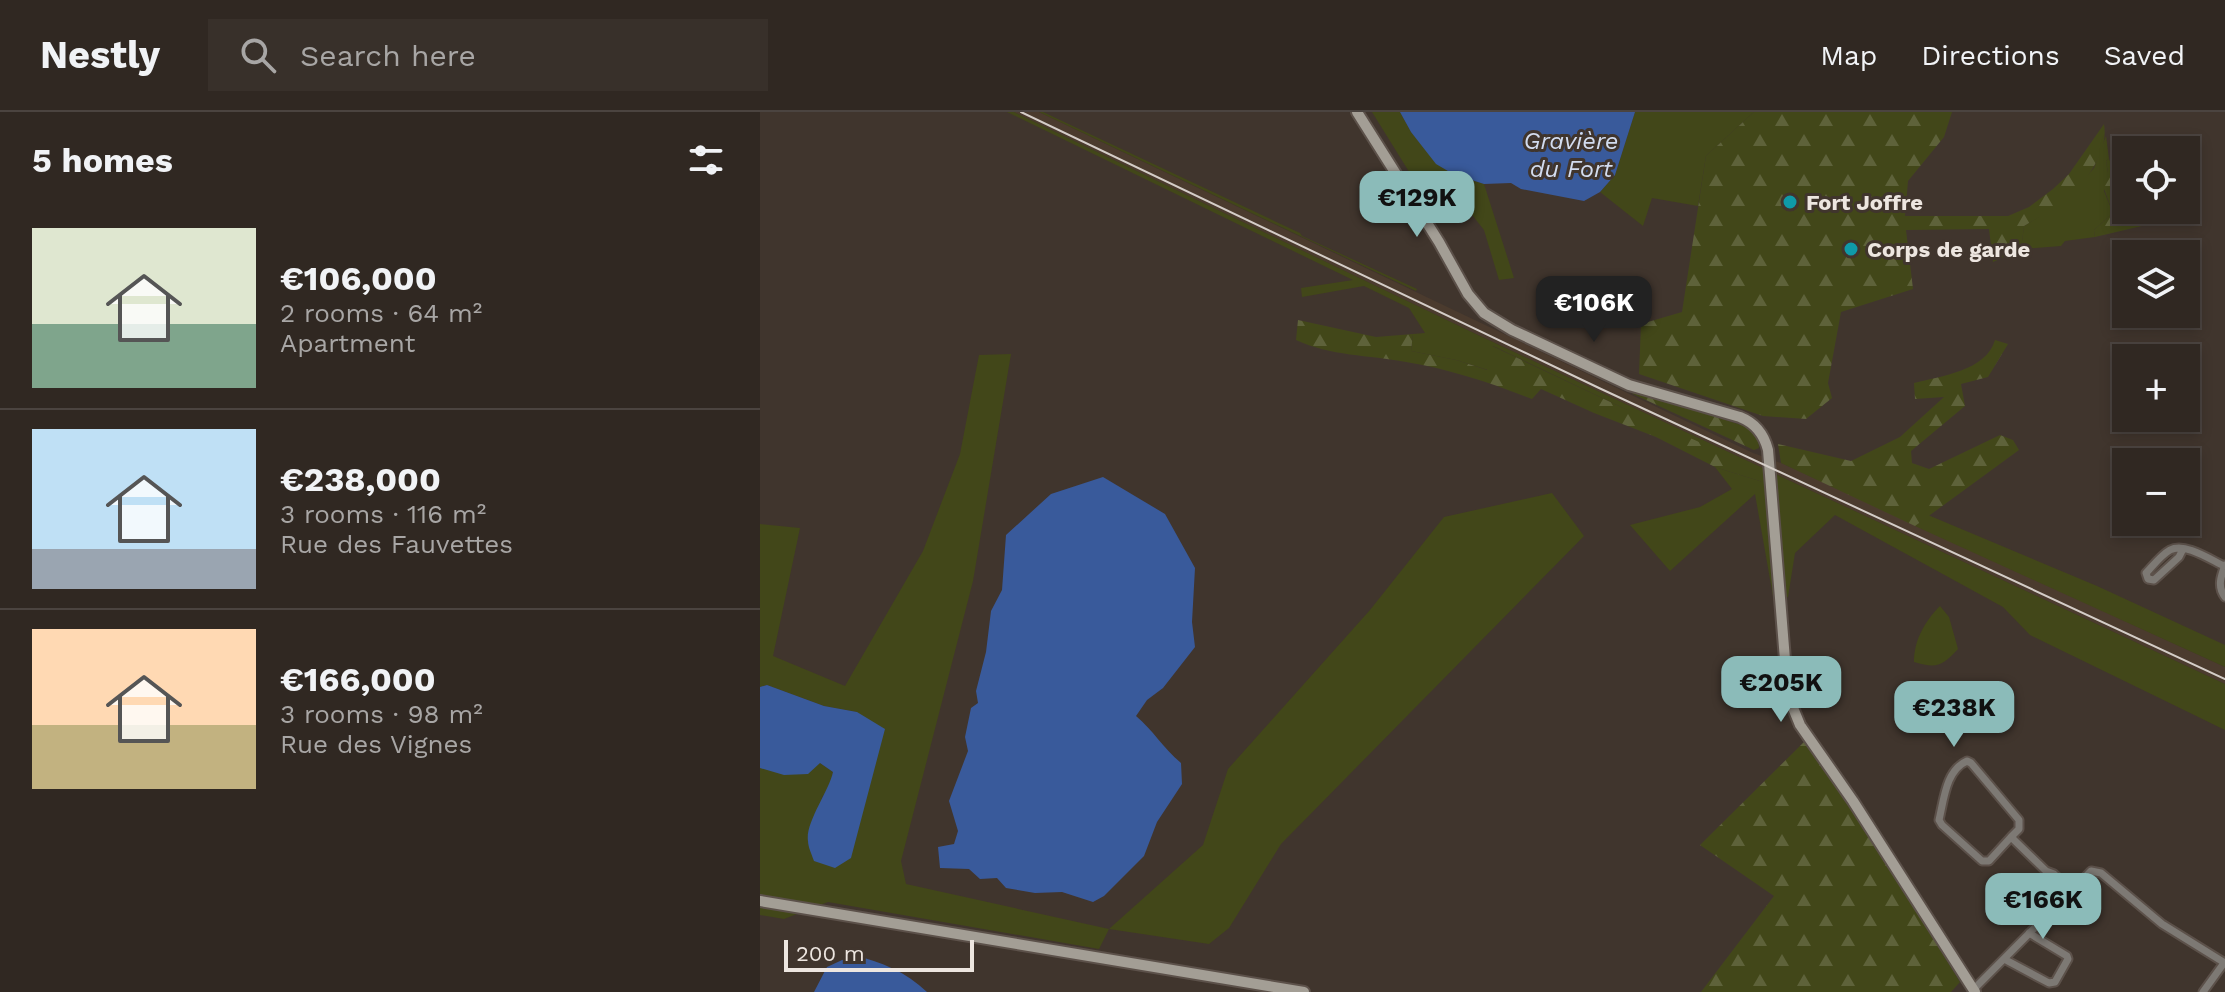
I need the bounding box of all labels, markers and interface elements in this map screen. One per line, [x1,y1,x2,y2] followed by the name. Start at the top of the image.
[208,19,768,91] search box
[40,33,160,77] text: Nestly
[236,33,280,77] icon: search
[300,38,476,73] text: Search here
[1820,39,1877,72] text: Map
[1921,39,2060,72] text: Directions
[2104,39,2185,72] text: Saved
[1523,127,1619,183] water label: Gravière du Fort
[2112,136,2200,536] map controls
[2112,136,2200,224] button: locate
[684,138,728,182] icon: filters
[32,140,173,180] text: 5 homes
[1361,171,1473,239] pin: €129K
[1378,182,1457,212] text: €129K
[1806,190,1923,215] place label: Fort Joffre
[1781,193,1799,211] marker: Fort Joffre
[1867,237,2030,262] place label: Corps de garde
[1842,240,1860,258] marker: Corps de garde
[2112,240,2200,328] button: layers
[280,258,437,298] text: €106,000
[96,260,192,356] icon: home
[1538,276,1650,344] pin: €106K
[1554,287,1634,317] text: €106K
[280,298,482,328] text: 2 rooms · 64 m²
[280,328,416,358] text: Apartment
[2112,344,2200,432] button: +
[2112,448,2200,536] button: −
[280,459,441,499] text: €238,000
[96,461,192,557] icon: home
[280,499,486,529] text: 3 rooms · 116 m²
[280,529,513,559] text: Rue des Fauvettes
[1725,656,1837,724] pin: €205K
[280,659,436,699] text: €166,000
[96,661,192,757] icon: home
[1739,667,1823,697] text: €205K
[1898,681,2010,749] pin: €238K
[1912,692,1996,722] text: €238K
[280,699,483,729] text: 3 rooms · 98 m²
[280,729,472,759] text: Rue des Vignes
[1987,873,2099,941] pin: €166K
[2003,884,2083,914] text: €166K
[784,936,974,972] scale bar
[796,941,865,966] text: 200 m

